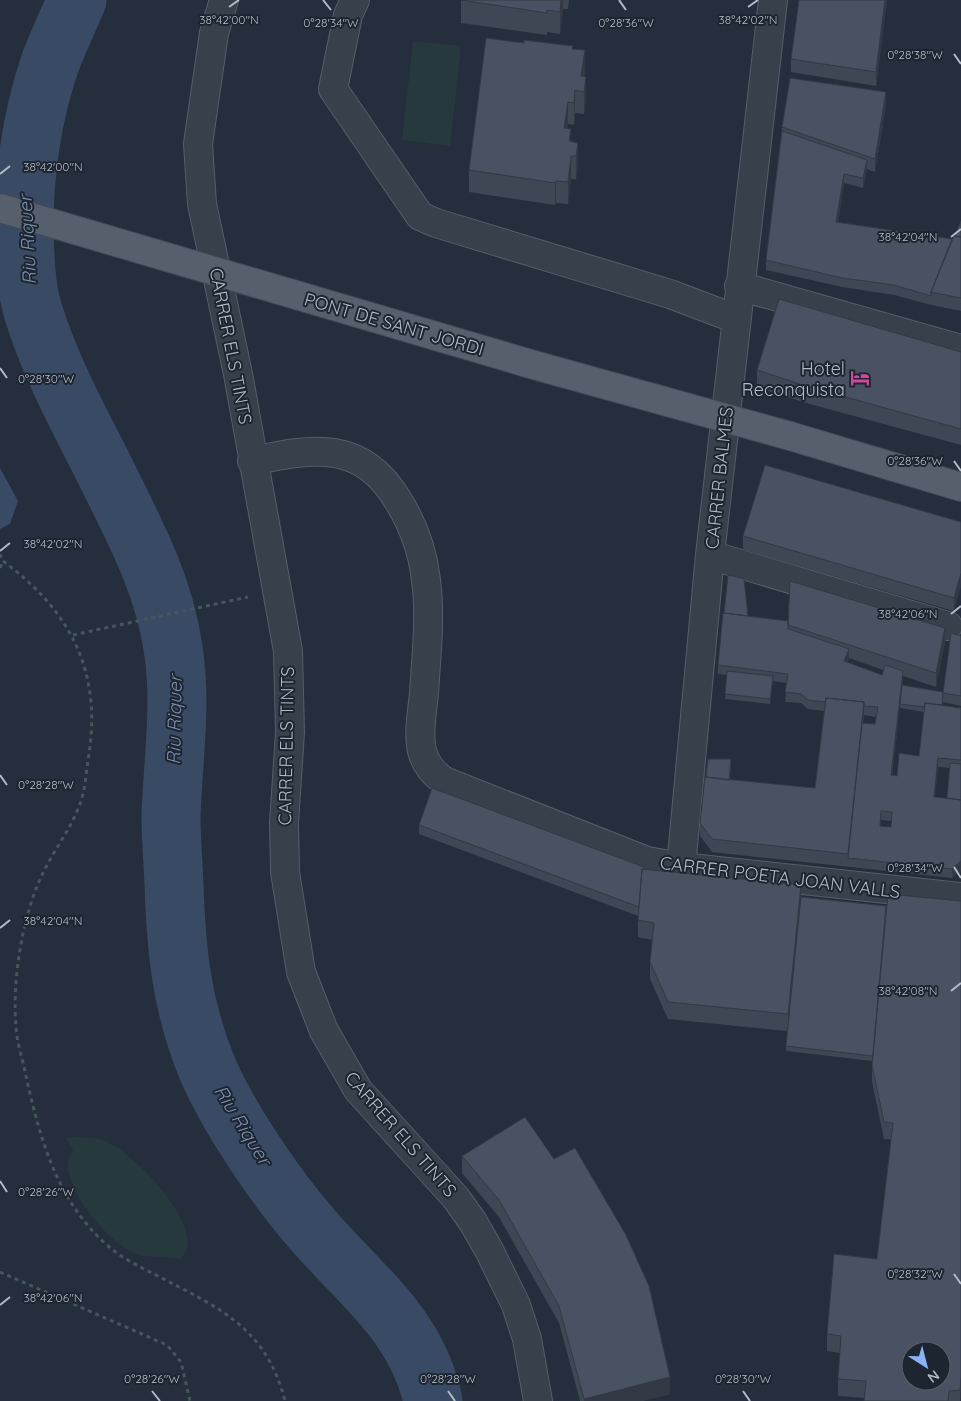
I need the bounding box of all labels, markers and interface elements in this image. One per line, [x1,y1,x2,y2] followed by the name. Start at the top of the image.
[199,12,259,27] text: 38°42'00"N
[718,12,778,27] text: 38°42'02"N
[303,15,359,30] text: 0°28'34"W
[598,15,654,30] text: 0°28'36"W
[887,47,943,62] text: 0°28'38"W
[23,159,83,174] text: 38°42'00"N
[13,192,41,286] water label: Riu Riquer
[879,229,937,244] text: 38°42'04"N
[205,266,257,426] street label: CARRER ELS TINTS
[302,287,486,361] street label: PONT DE SANT JORDI
[742,357,845,401] place label: Hotel Reconquista
[849,367,871,389] hotel icon: Hotel Reconquista
[18,371,74,386] text: 0°28'30"W
[700,406,738,550] street label: CARRER BALMES
[887,453,943,468] text: 0°28'36"W
[23,536,83,551] text: 38°42'02"N
[879,606,937,621] text: 38°42'06"N
[273,666,299,826] street label: CARRER ELS TINTS
[161,672,187,765] water label: Riu Riquer
[18,777,74,792] text: 0°28'28"W
[659,851,901,903] street label: CARRER POETA JOAN VALLS
[887,860,943,875] text: 0°28'34"W
[24,913,82,928] text: 38°42'04"N
[879,983,938,998] text: 38°42'08"N
[340,1066,462,1202] street label: CARRER ELS TINTS
[209,1080,278,1172] water label: Riu Riquer
[18,1184,74,1199] text: 0°28'26"W
[887,1266,943,1281] text: 0°28'32"W
[24,1290,82,1305] text: 38°42'06"N
[901,1341,951,1391] north arrow
[924,1366,943,1387] text: N
[124,1371,180,1386] text: 0°28'26"W
[420,1371,476,1386] text: 0°28'28"W
[715,1371,771,1386] text: 0°28'30"W

